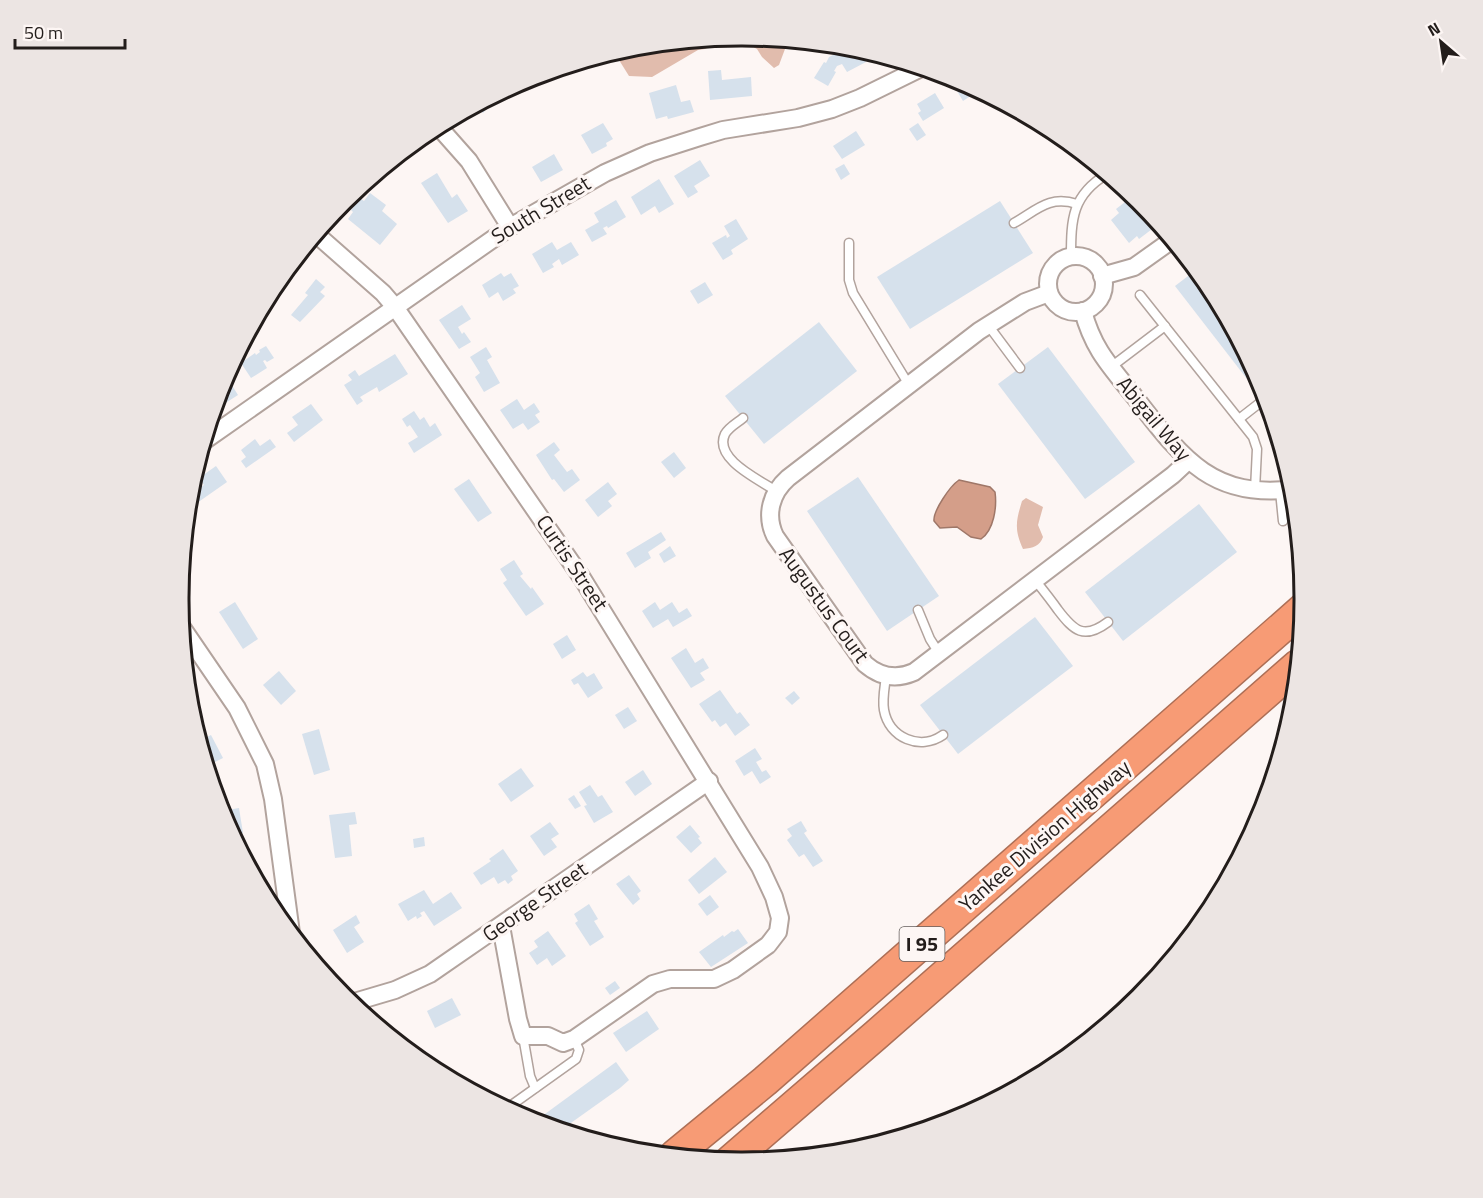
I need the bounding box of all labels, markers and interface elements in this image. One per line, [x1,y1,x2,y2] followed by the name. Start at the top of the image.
[15,12,124,50] scale bar
[1411,12,1471,72] north arrow
[1423,16,1444,42] text: N
[24,19,63,46] text: 50 m
[485,167,597,251] street label: South Street
[1110,369,1200,468] street label: Abigail Way
[529,508,617,618] street label: Curtis Street
[772,540,878,669] street label: Augustus Court
[951,751,1137,919] street label: Yankee Division Highway
[475,853,594,949] street label: George Street
[900,927,944,961] road number: I 95

